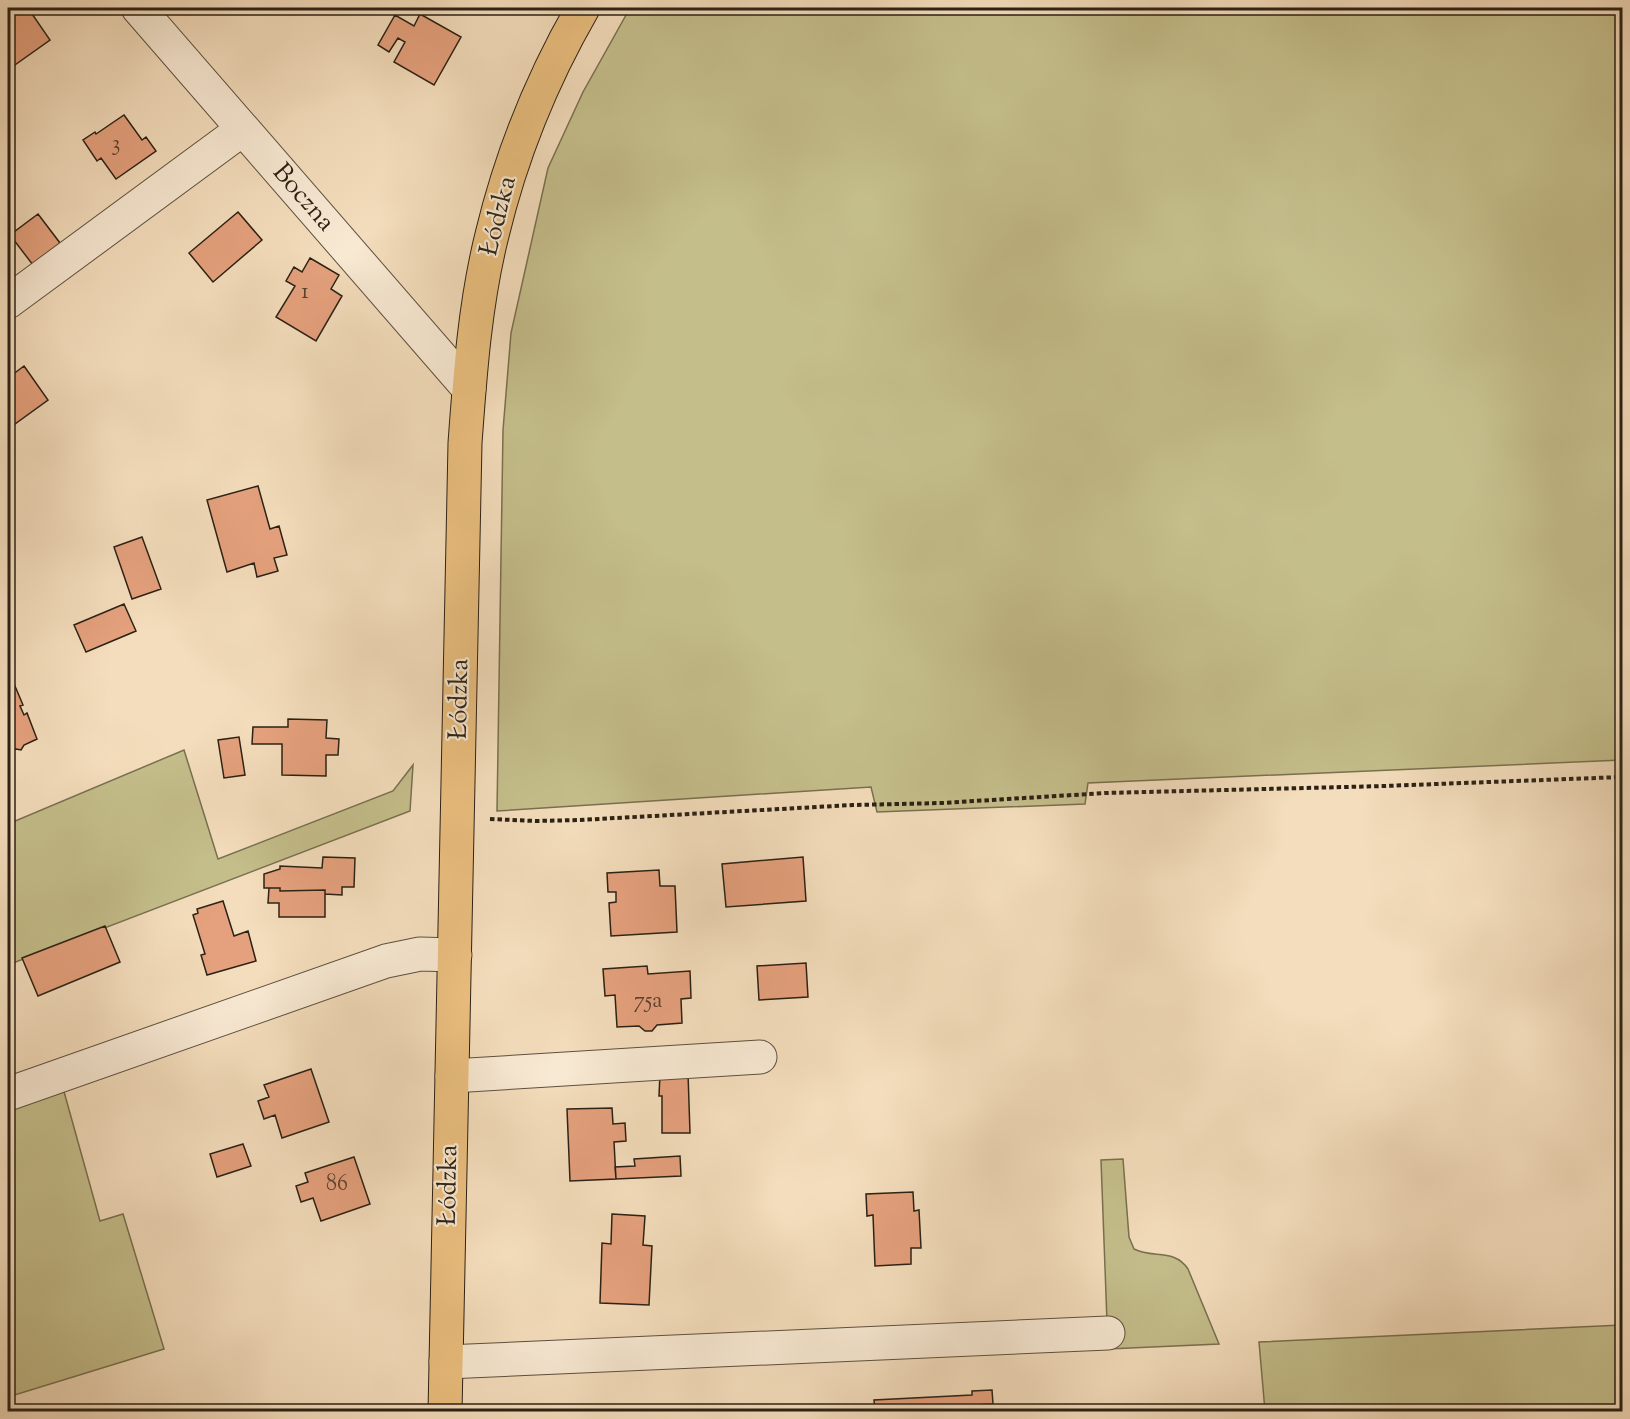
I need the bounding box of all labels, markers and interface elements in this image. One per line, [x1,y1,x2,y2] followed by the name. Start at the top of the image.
[112,129,120,161] house number: 3
[263,156,343,240] street label: Boczna
[471,172,527,260] street label: Łódzka
[301,277,309,309] house number: 1
[441,658,479,740] street label: Łódzka
[634,986,662,1018] house number: 75a
[430,1144,468,1226] street label: Łódzka
[326,1169,348,1201] house number: 86

